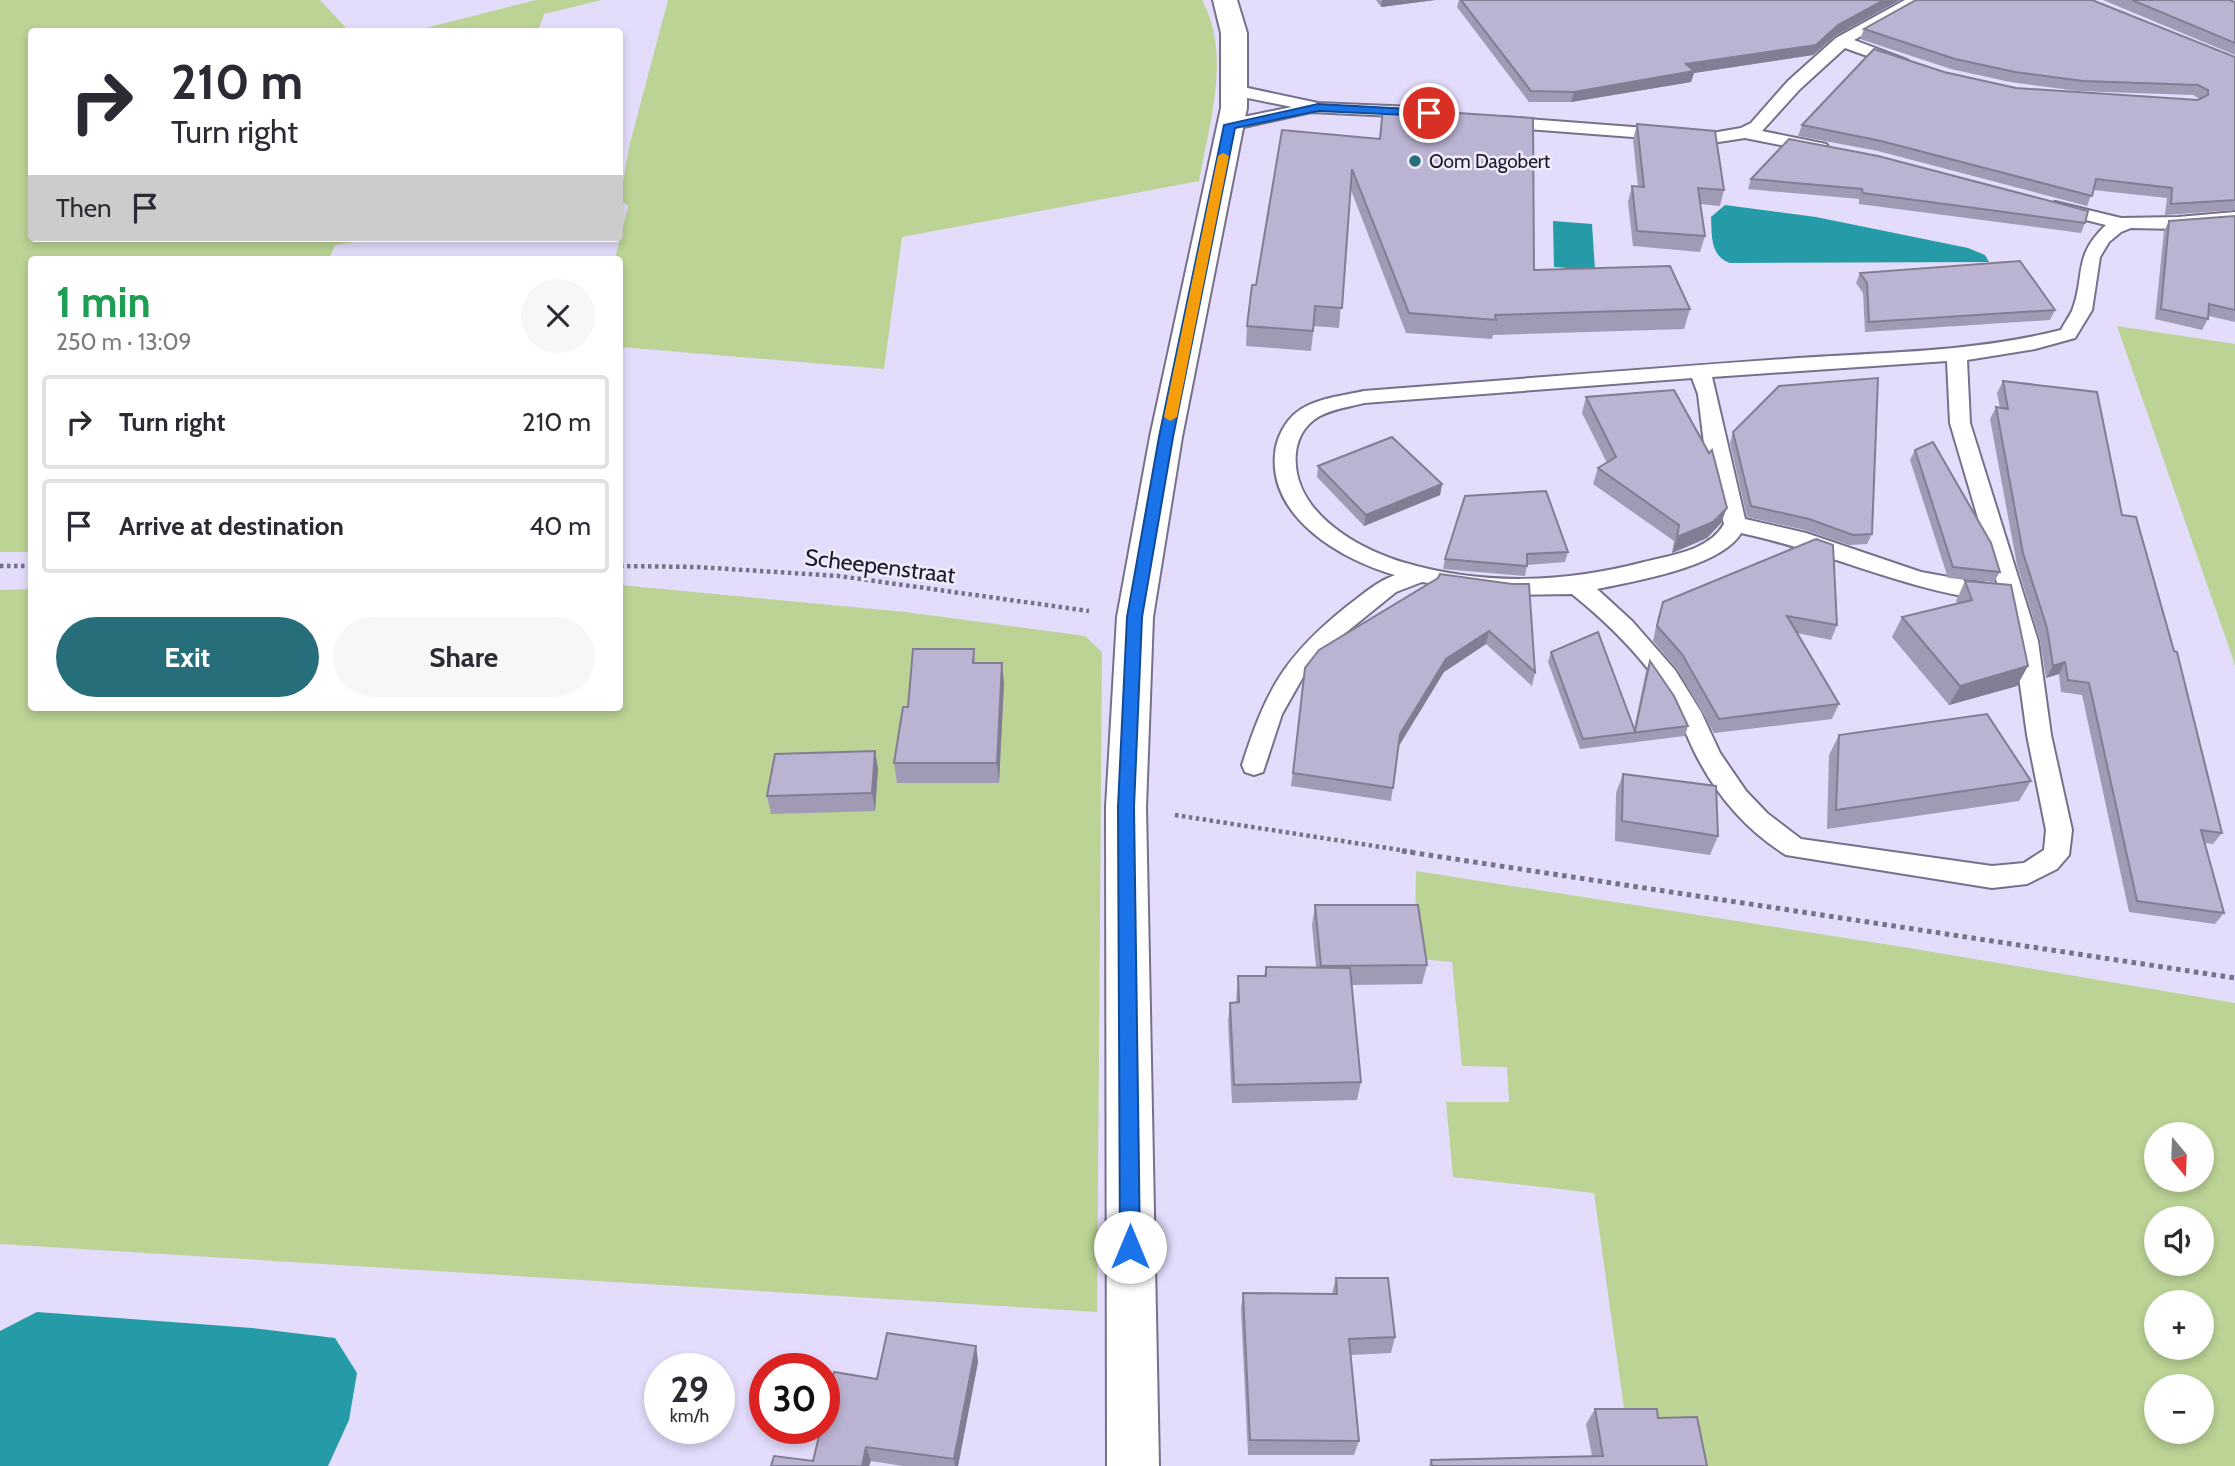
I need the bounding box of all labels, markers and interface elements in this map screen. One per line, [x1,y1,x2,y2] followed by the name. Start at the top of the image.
[171,52,303,111] text: 210 m
[56,56,147,147] icon: right
[1399,83,1459,143] pin
[1410,94,1448,132] icon: arrive
[171,112,298,151] text: Turn right
[1429,150,1551,173] place label: Oom Dagobert
[1407,153,1423,169] marker: Oom Dagobert
[126,189,164,227] icon: arrive
[56,192,112,224] text: Then
[56,276,151,328] text: 1 min
[521,279,595,353] button: close
[56,328,192,356] text: 250 m · 13:09
[60,403,98,441] icon: right
[119,406,225,438] text: Turn right
[522,406,591,438] text: 210 m
[60,507,98,545] icon: arrive
[119,510,344,542] text: Arrive at destination
[529,510,591,542] text: 40 m
[803,543,957,589] street label: Scheepenstraat
[56,617,319,697] button: Exit
[333,617,595,697] button: Share
[2144,1122,2214,1192] north arrow
[2144,1122,2214,1444] map controls
[2144,1206,2214,1276] button: sound
[1093,1210,1167,1284] position arrow
[2144,1290,2214,1360] button: +
[749,1353,840,1444] speed limit sign: 30
[670,1368,709,1411] text: 29
[2144,1374,2214,1444] button: −
[670,1405,709,1427] text: km/h

